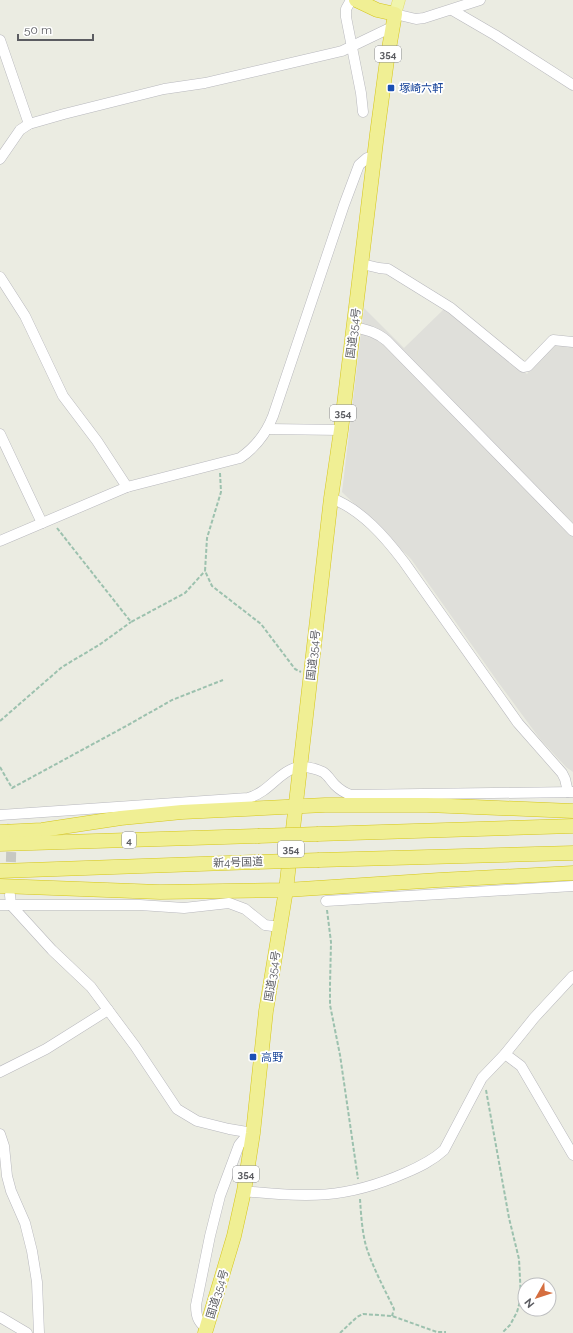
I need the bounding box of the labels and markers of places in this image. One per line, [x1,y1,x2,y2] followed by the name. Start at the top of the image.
[399,82,444,95] place label: 塚崎六軒
[386,83,396,93] marker: 塚崎六軒
[261,1051,283,1064] place label: 高野
[248,1052,258,1062] marker: 高野

